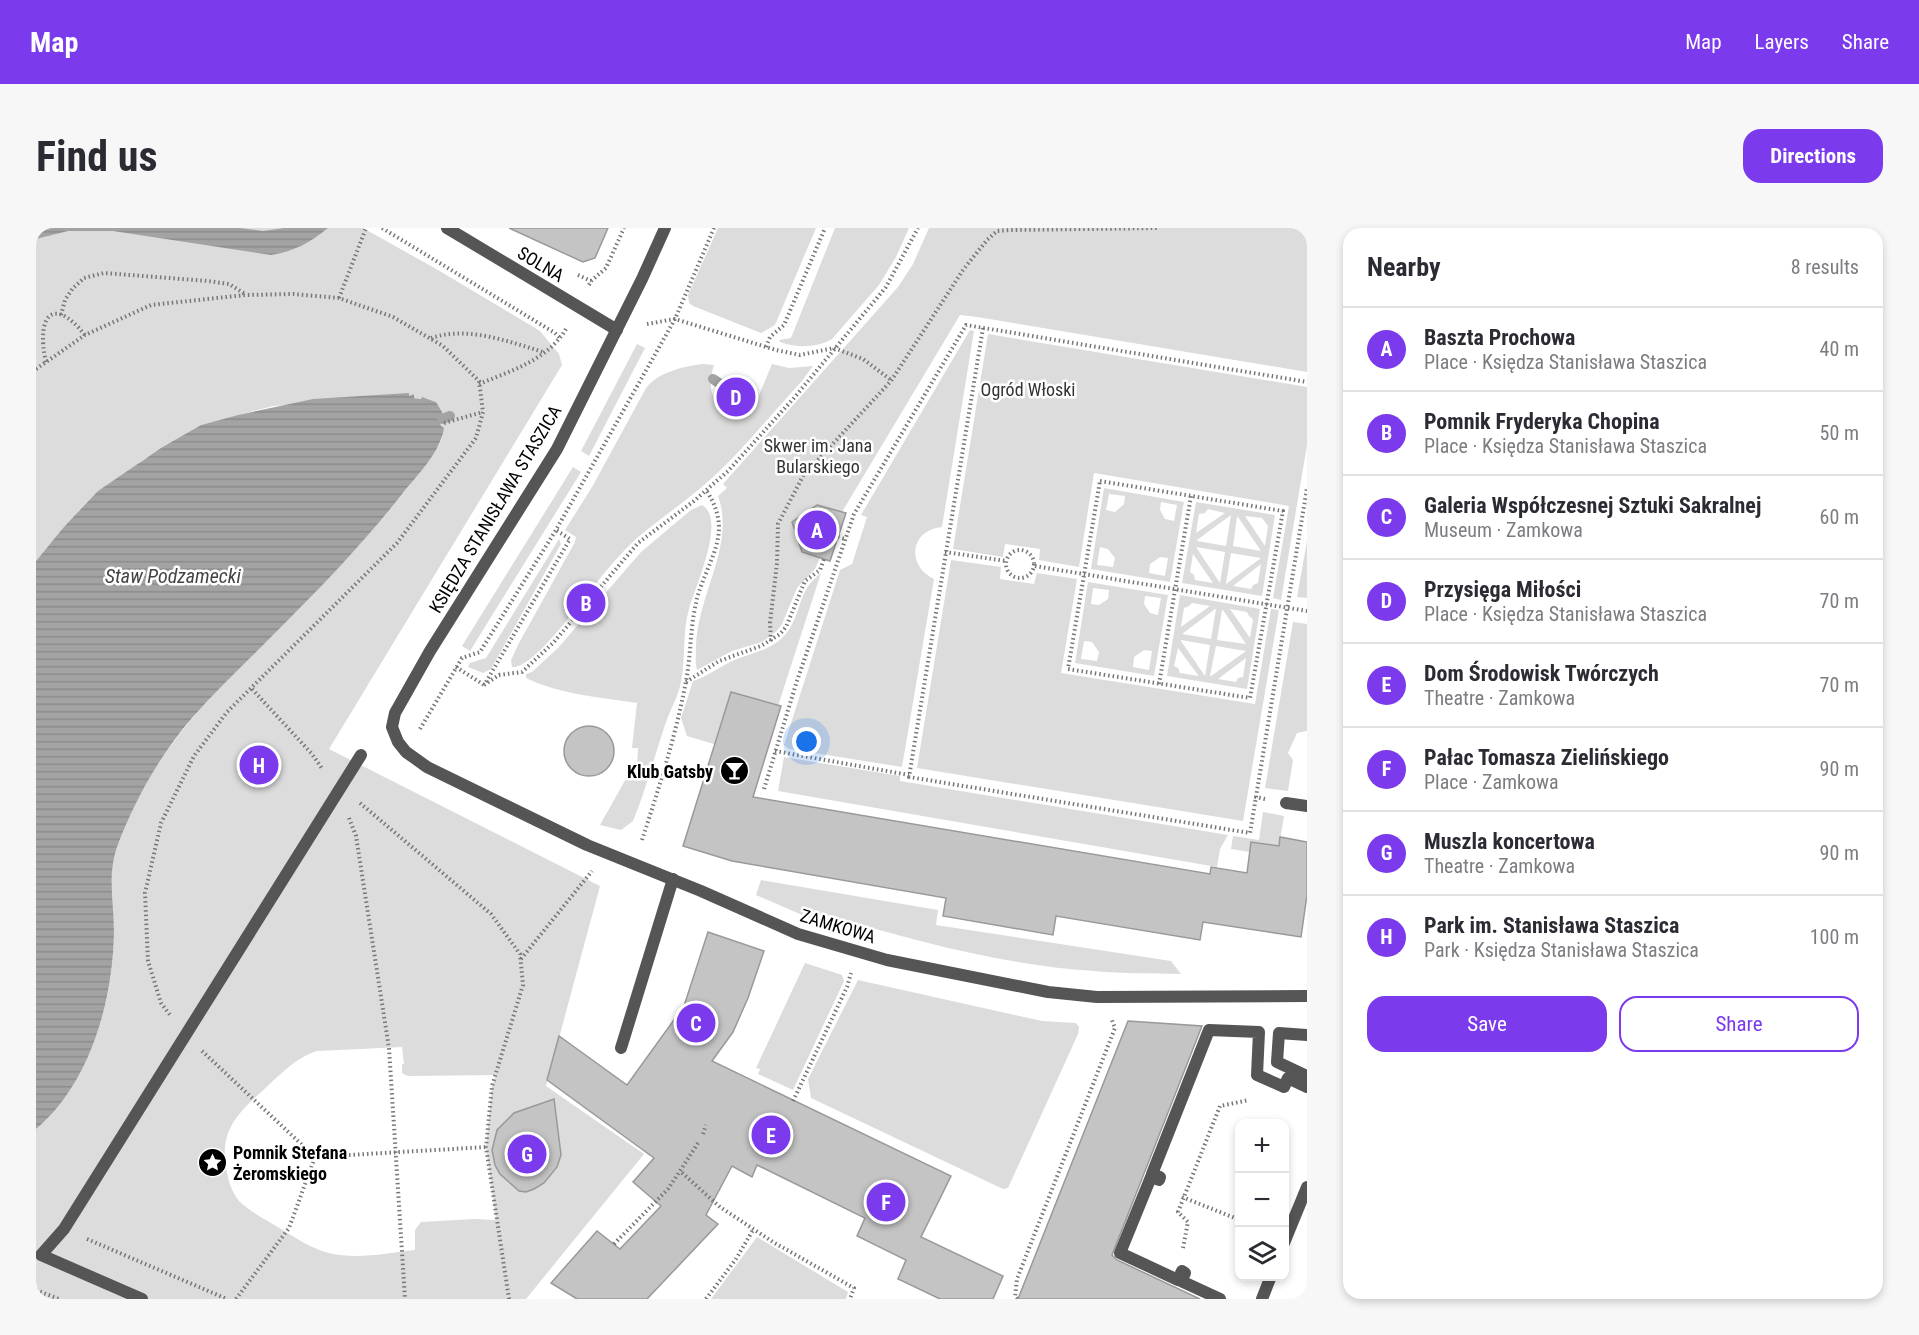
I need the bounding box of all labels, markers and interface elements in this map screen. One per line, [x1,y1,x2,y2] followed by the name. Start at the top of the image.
[30,26,78,59] text: Map
[1685,30,1722,54] text: Map
[1755,30,1809,54] text: Layers
[1842,30,1889,54] text: Share
[1743,129,1883,183] button: Directions
[36,132,157,181] text: Find us
[514,242,569,286] street label: SOLNA
[1367,252,1441,282] text: Nearby
[1791,255,1859,279] text: 8 results
[1424,325,1575,350] text: Baszta Prochowa
[1381,337,1392,361] text: A
[1820,337,1859,361] text: 40 m
[1424,350,1707,374] text: Place · Księdza Stanisława Staszica
[716,374,756,420] pin: D
[981,379,1075,400] park label: Ogród Włoski
[425,401,566,617] street label: KSIĘDZA STANISŁAWA STASZICA
[1424,409,1660,434] text: Pomnik Fryderyka Chopina
[1381,421,1392,445] text: B
[1820,421,1859,445] text: 50 m
[1424,434,1707,458] text: Place · Księdza Stanisława Staszica
[764,435,872,477] park label: Skwer im. Jana Bularskiego
[1424,493,1761,518] text: Galeria Współczesnej Sztuki Sakralnej
[1381,505,1392,529] text: C
[1820,505,1859,529] text: 60 m
[798,508,836,552] pin: A
[1424,518,1583,542] text: Museum · Zamkowa
[105,564,242,588] water label: Staw Podzamecki
[1424,577,1581,602] text: Przysięga Miłości
[566,580,606,626] pin: B
[1381,589,1392,613] text: D
[1820,589,1859,613] text: 70 m
[1424,602,1707,626] text: Place · Księdza Stanisława Staszica
[1424,661,1659,686] text: Dom Środowisk Twórczych
[1382,673,1391,697] text: E
[1820,673,1859,697] text: 70 m
[1424,686,1575,710] text: Theatre · Zamkowa
[792,727,821,756] your location
[240,742,278,788] pin: H
[1424,745,1669,770] text: Pałac Tomasza Zielińskiego
[718,755,750,787] bar icon: Klub Gatsby
[1382,757,1391,781] text: F
[1820,757,1859,781] text: 90 m
[627,761,713,782] place label: Klub Gatsby
[1424,770,1559,794] text: Place · Zamkowa
[1424,829,1595,854] text: Muszla koncertowa
[1381,841,1392,865] text: G
[1820,841,1859,865] text: 90 m
[1424,854,1575,878] text: Theatre · Zamkowa
[798,905,879,948] street label: ZAMKOWA
[1424,913,1679,938] text: Park im. Stanisława Staszica
[1380,925,1393,949] text: H
[1810,925,1859,949] text: 100 m
[1424,938,1699,962] text: Park · Księdza Stanisława Staszica
[1367,996,1607,1052] button: Save
[1619,996,1859,1052] button: Share
[676,1000,716,1046] pin: C
[752,1112,790,1158] pin: E
[1235,1119,1289,1281] map controls
[1235,1119,1289,1173] button: +
[508,1132,546,1176] pin: G
[233,1142,347,1184] place label: Pomnik Stefana Żeromskiego
[196,1146,228,1178] place icon: Pomnik Stefana Żeromskiego
[1235,1173,1289,1227] button: −
[866,1180,906,1224] pin: F
[1235,1227,1289,1281] button: layers

